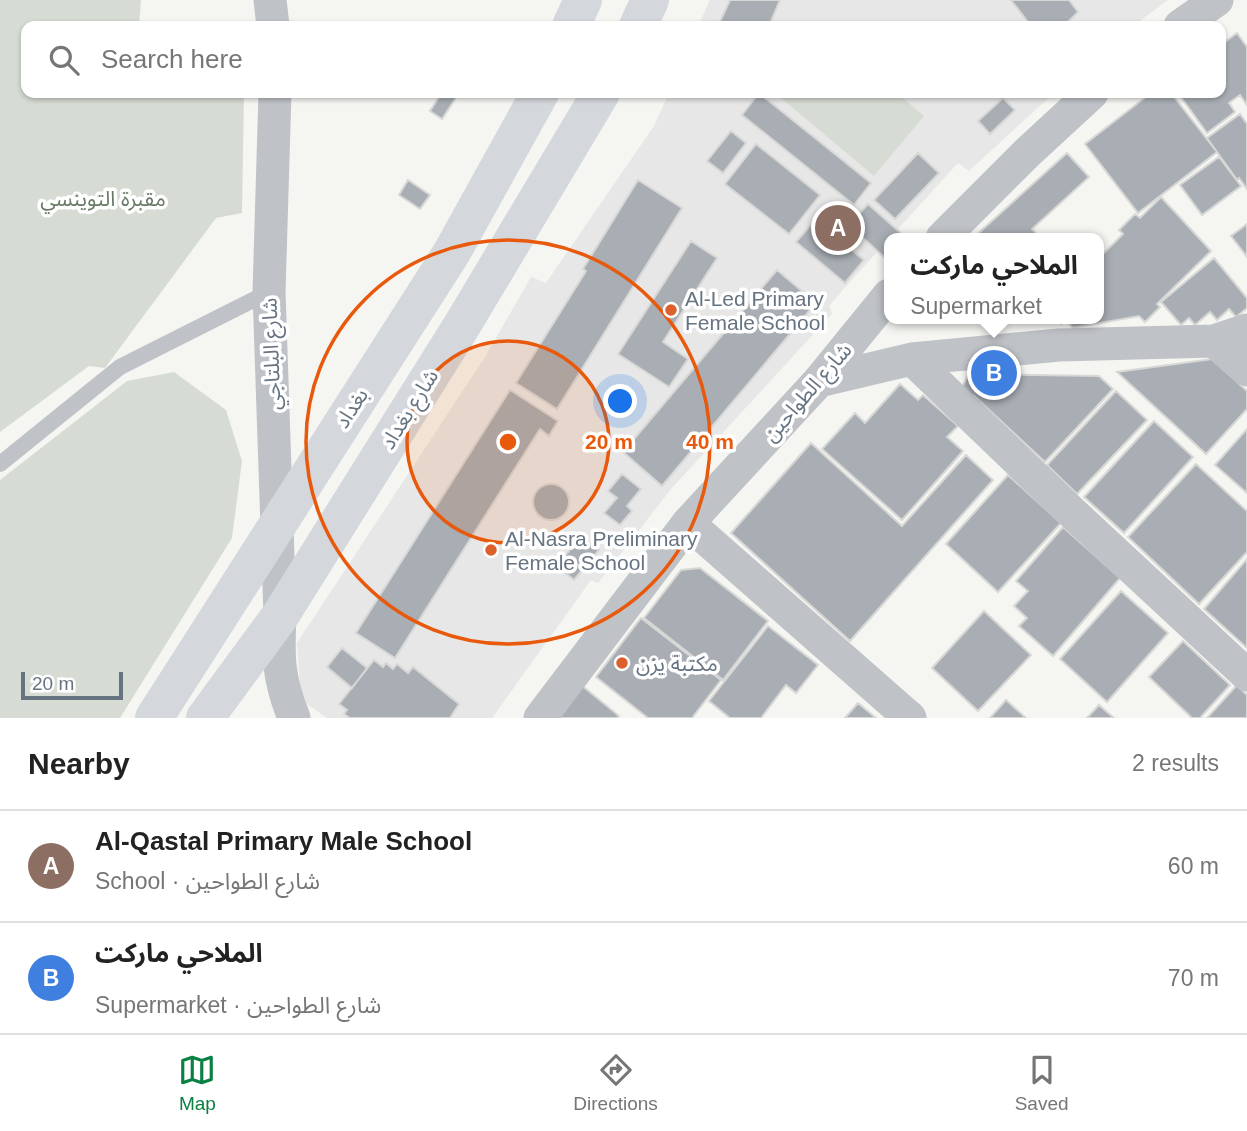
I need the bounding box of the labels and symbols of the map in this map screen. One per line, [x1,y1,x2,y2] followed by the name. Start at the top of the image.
[40,187,166,214] park label: مقبرة التوينسي
[815,202,861,254] pin: A
[685,287,825,334] place label: Al-Led Primary Female School
[258,297,289,411] street label: شارع البلتاجي
[663,302,679,318] marker: Al-Led Primary Female School
[758,338,859,448] street label: شارع الطواحين
[971,347,1017,399] pin: B
[376,365,446,455] street label: شارع بغداد
[330,384,372,432] street label: بغداد
[603,384,637,418] your location
[496,430,520,454] centre of rings
[585,430,633,453] text: 20 m
[686,430,734,453] text: 40 m
[505,527,698,574] place label: Al-Nasra Preliminary Female School
[483,542,499,558] marker: Al-Nasra Preliminary Female School
[636,652,718,676] place label: مكتبة يزن
[614,655,630,671] marker: مكتبة يزن
[21,669,122,701] scale bar

